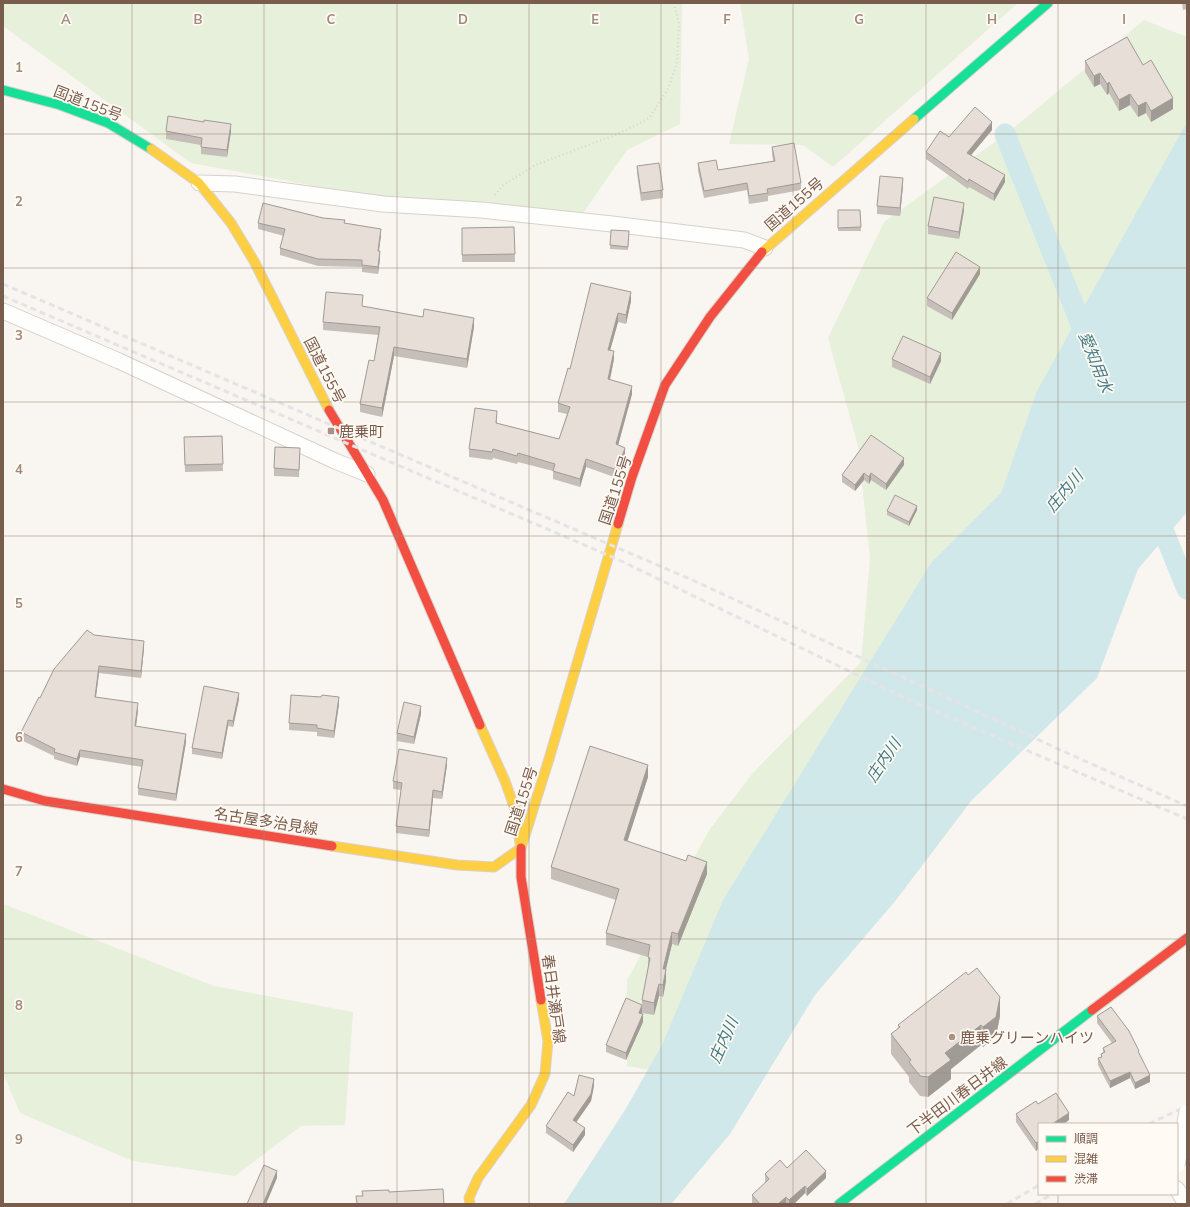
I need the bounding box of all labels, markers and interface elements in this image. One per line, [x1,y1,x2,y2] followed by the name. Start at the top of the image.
[61,11,71,27] text: A
[194,11,203,27] text: B
[327,11,336,27] text: C
[458,11,468,27] text: D
[591,11,599,27] text: E
[723,11,731,27] text: F
[854,11,864,27] text: G
[987,11,997,27] text: H
[1122,11,1126,27] text: I
[15,59,23,75] text: 1
[51,81,125,125] street label: 国道155号
[761,173,827,235] street label: 国道155号
[15,193,23,209] text: 2
[15,327,23,343] text: 3
[1075,329,1118,397] water label: 愛知用水
[300,334,350,406] street label: 国道155号
[339,422,384,441] place label: 鹿乗町
[326,426,336,436] marker: 鹿乗町
[595,453,635,527] street label: 国道155号
[15,461,23,477] text: 4
[1041,465,1088,516] water label: 庄内川
[15,595,23,611] text: 5
[15,729,23,745] text: 6
[861,733,906,785] water label: 庄内川
[501,764,541,838] street label: 国道155号
[213,803,319,839] street label: 名古屋多治見線
[15,863,23,879] text: 7
[538,953,570,1045] street label: 春日井瀬戸線
[15,997,23,1013] text: 8
[704,1012,743,1066] water label: 庄内川
[960,1028,1094,1047] place label: 鹿乗グリーンハイツ
[947,1032,957,1042] marker: 鹿乗グリーンハイツ
[903,1052,1011,1140] street label: 下半田川春日井線
[1038,1123,1178,1195] legend
[15,1131,23,1147] text: 9
[1074,1131,1098,1146] text: 順調
[1074,1151,1098,1166] text: 混雑
[1074,1171,1098,1186] text: 渋滞

